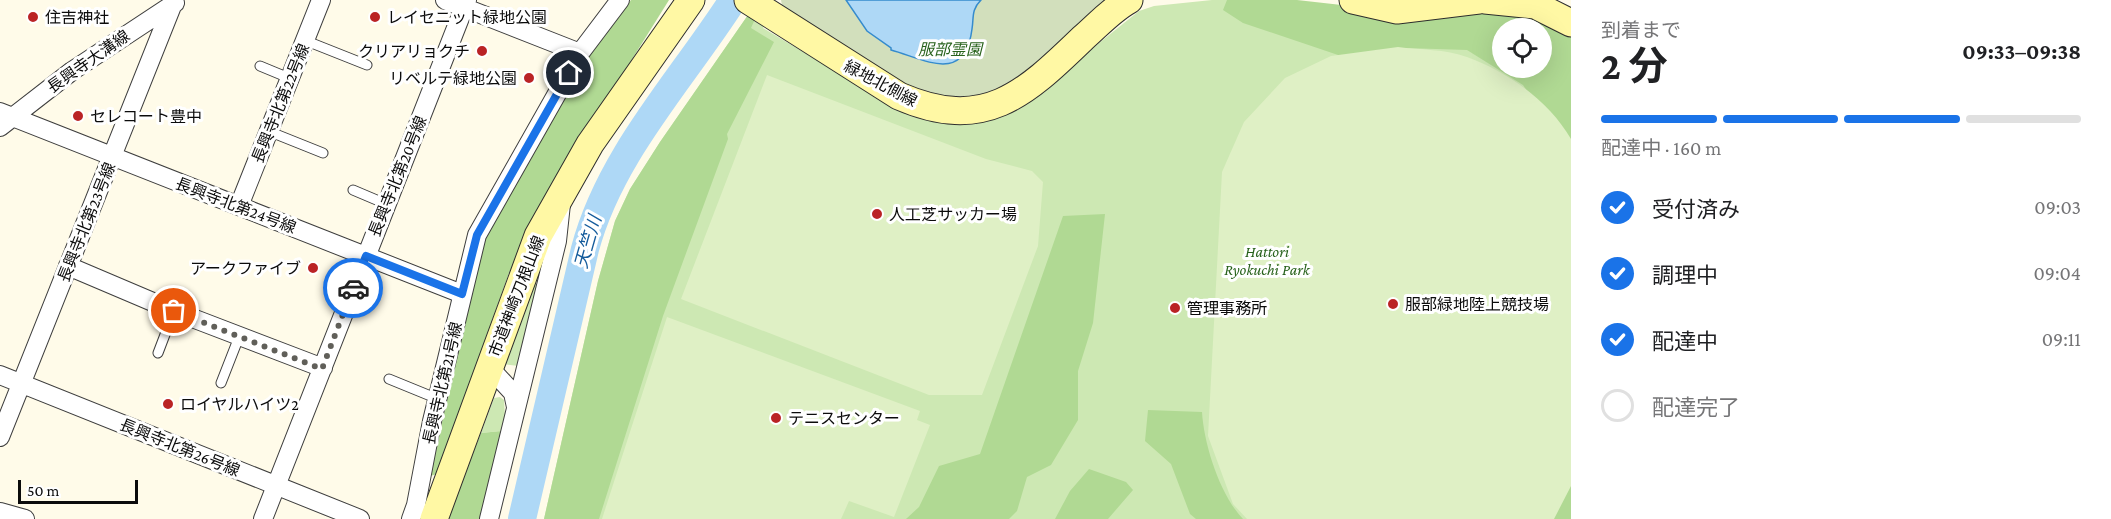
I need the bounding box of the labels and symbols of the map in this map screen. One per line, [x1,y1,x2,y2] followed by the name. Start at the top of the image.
[45,9,109,26] place label: 住吉神社
[387,9,547,26] place label: レイセニット緑地公園
[26,10,40,24] marker: 住吉神社
[368,10,382,24] marker: レイセニット緑地公園
[44,27,132,96] street label: 長興寺大溝線
[249,41,312,165] street label: 長興寺北第22号線
[918,41,984,58] park label: 服部霊園
[358,43,470,60] place label: クリアリョクチ
[475,44,489,58] marker: クリアリョクチ
[543,47,594,98] pin
[841,57,920,110] street label: 緑地北側線
[389,70,517,87] place label: リベルテ緑地公園
[522,71,536,85] marker: リベルテ緑地公園
[90,108,202,125] place label: セレコート豊中
[71,109,85,123] marker: セレコート豊中
[365,113,429,239] street label: 長興寺北第20号線
[55,160,118,284] street label: 長興寺北第23号線
[173,175,299,236] street label: 長興寺北第24号線
[889,206,1017,223] place label: 人工芝サッカー場
[870,207,884,221] marker: 人工芝サッカー場
[571,211,606,271] water label: 天竺川
[486,233,547,359] street label: 市道神崎刀根山線
[1224,243,1311,279] park label: Hattori Ryokuchi Park
[323,258,383,318] courier
[190,260,301,277] place label: アークファイブ
[306,261,320,275] marker: アークファイブ
[148,285,199,336] pin
[1405,296,1549,313] place label: 服部緑地陸上競技場
[1386,297,1400,311] marker: 服部緑地陸上競技場
[1187,300,1267,317] place label: 管理事務所
[1168,301,1182,315] marker: 管理事務所
[420,320,465,446] street label: 長興寺北第21号線
[180,396,299,413] place label: ロイヤルハイツ2
[161,397,175,411] marker: ロイヤルハイツ2
[788,410,900,427] place label: テニスセンター
[769,411,783,425] marker: テニスセンター
[117,416,242,479] street label: 長興寺北第26号線
[18,477,138,504] scale bar

